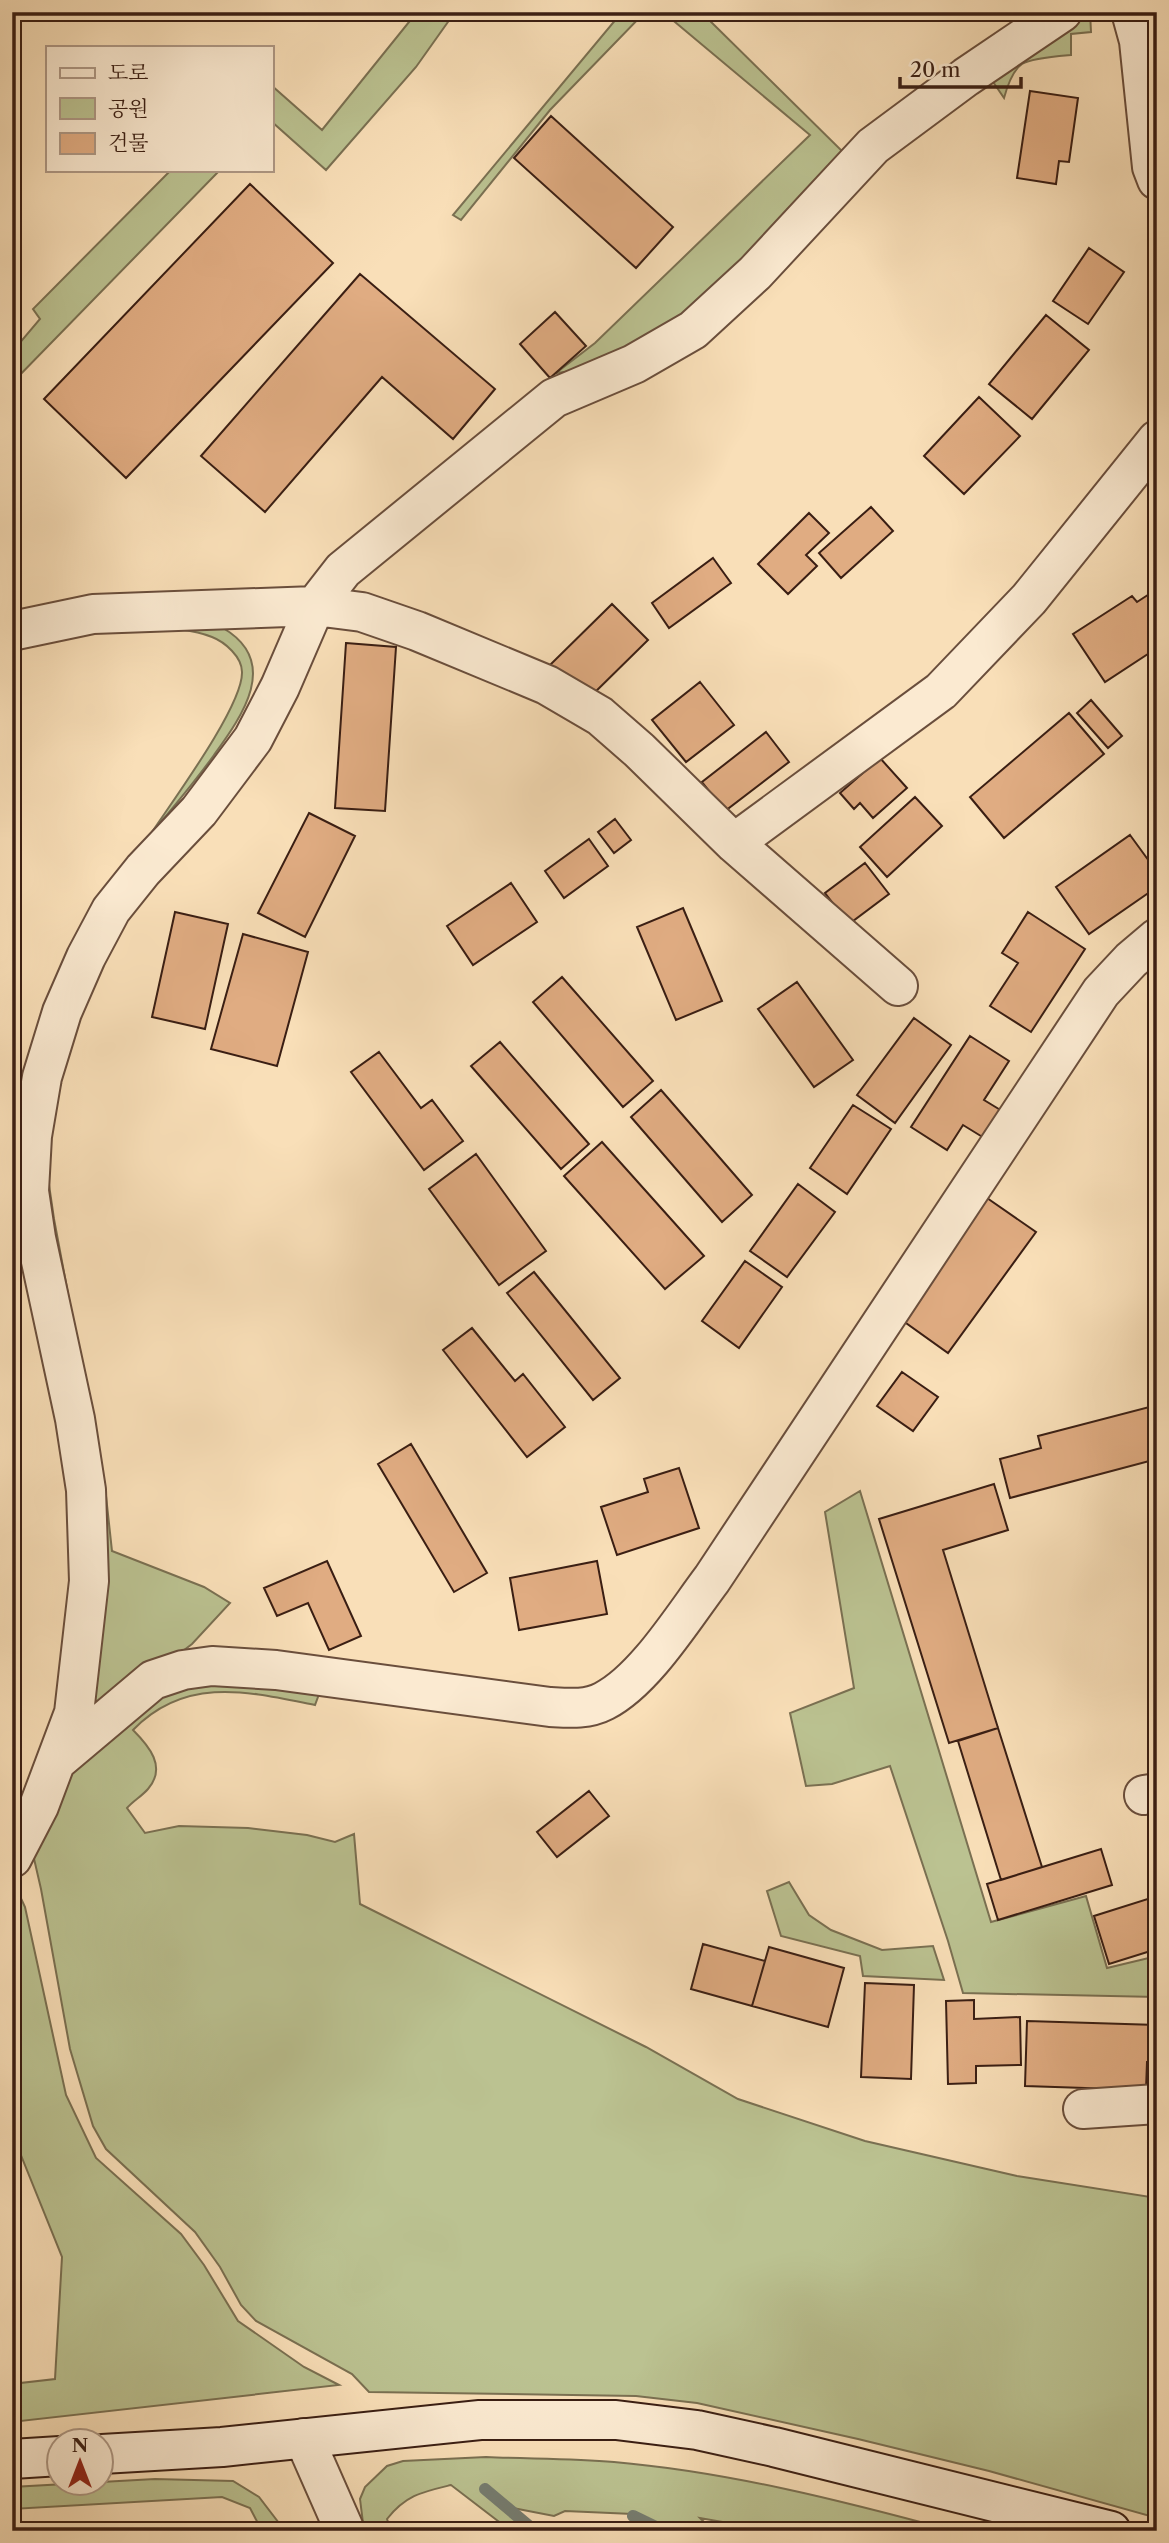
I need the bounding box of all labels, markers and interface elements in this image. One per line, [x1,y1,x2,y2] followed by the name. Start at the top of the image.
[46,46,273,172] legend
[900,46,1020,90] scale bar
[910,57,961,82] text: 20 m
[108,60,149,85] text: 도로
[108,96,149,121] text: 공원
[108,130,149,155] text: 건물
[46,2428,116,2498] north arrow
[72,2434,88,2457] text: N

